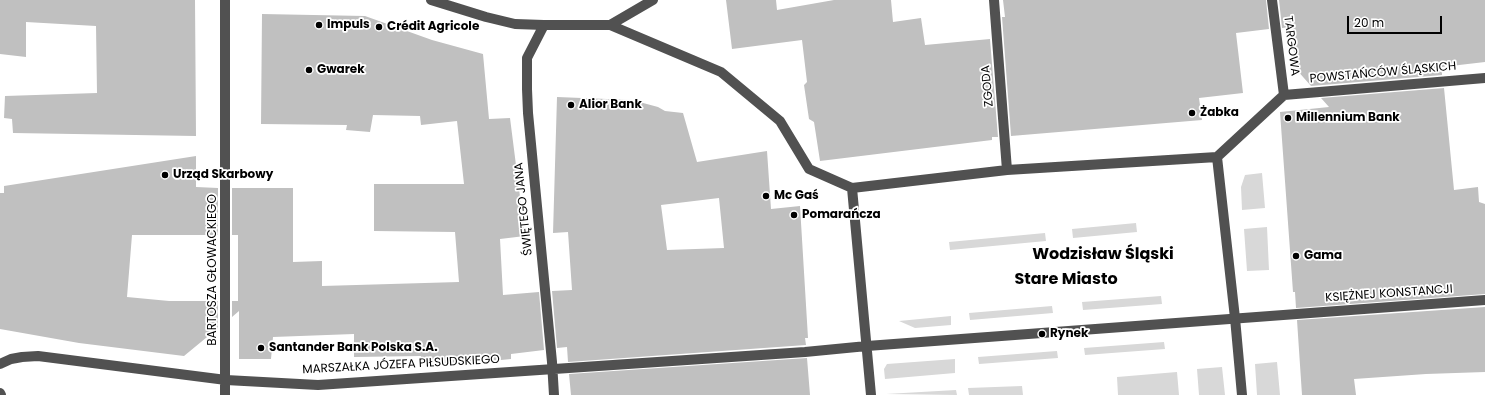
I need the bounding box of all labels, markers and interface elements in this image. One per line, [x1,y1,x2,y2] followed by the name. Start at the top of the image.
[1349,8,1444,34] scale bar
[1354,14,1384,31] text: 20 m
[1280,15,1302,77] street label: TARGOWA
[327,18,370,32] place label: Impuls
[314,20,324,30] marker: Impuls
[387,20,479,34] place label: Crédit Agricole
[374,22,384,32] marker: Crédit Agricole
[1309,59,1457,87] street label: POWSTAŃCÓW ŚLĄSKICH
[317,63,365,77] place label: Gwarek
[304,65,314,75] marker: Gwarek
[979,65,997,107] street label: ZGODA
[579,98,642,112] place label: Alior Bank
[566,100,576,110] marker: Alior Bank
[1200,106,1239,120] place label: Żabka
[1187,108,1197,118] marker: Żabka
[1296,111,1400,125] place label: Millennium Bank
[1283,113,1293,123] marker: Millennium Bank
[512,162,536,256] street label: ŚWIĘTEGO JANA
[173,168,273,182] place label: Urząd Skarbowy
[160,170,170,180] marker: Urząd Skarbowy
[774,189,819,203] place label: Mc Gaś
[761,191,771,201] marker: Mc Gaś
[206,194,220,346] street label: BARTOSZA GŁOWACKIEGO
[802,208,881,222] place label: Pomarańcza
[789,210,799,220] marker: Pomarańcza
[1032,245,1174,265] district label: Wodzisław Śląski
[1304,249,1342,263] place label: Gama
[1291,251,1301,261] marker: Gama
[1014,270,1118,290] district label: Stare Miasto
[1325,282,1453,306] street label: KSIĘŻNEJ KONSTANCJI
[1050,327,1088,341] place label: Rynek
[1037,329,1047,339] marker: Rynek
[269,341,438,355] place label: Santander Bank Polska S.A.
[256,343,266,353] marker: Santander Bank Polska S.A.
[302,353,500,377] street label: MARSZAŁKA JÓZEFA PIŁSUDSKIEGO

